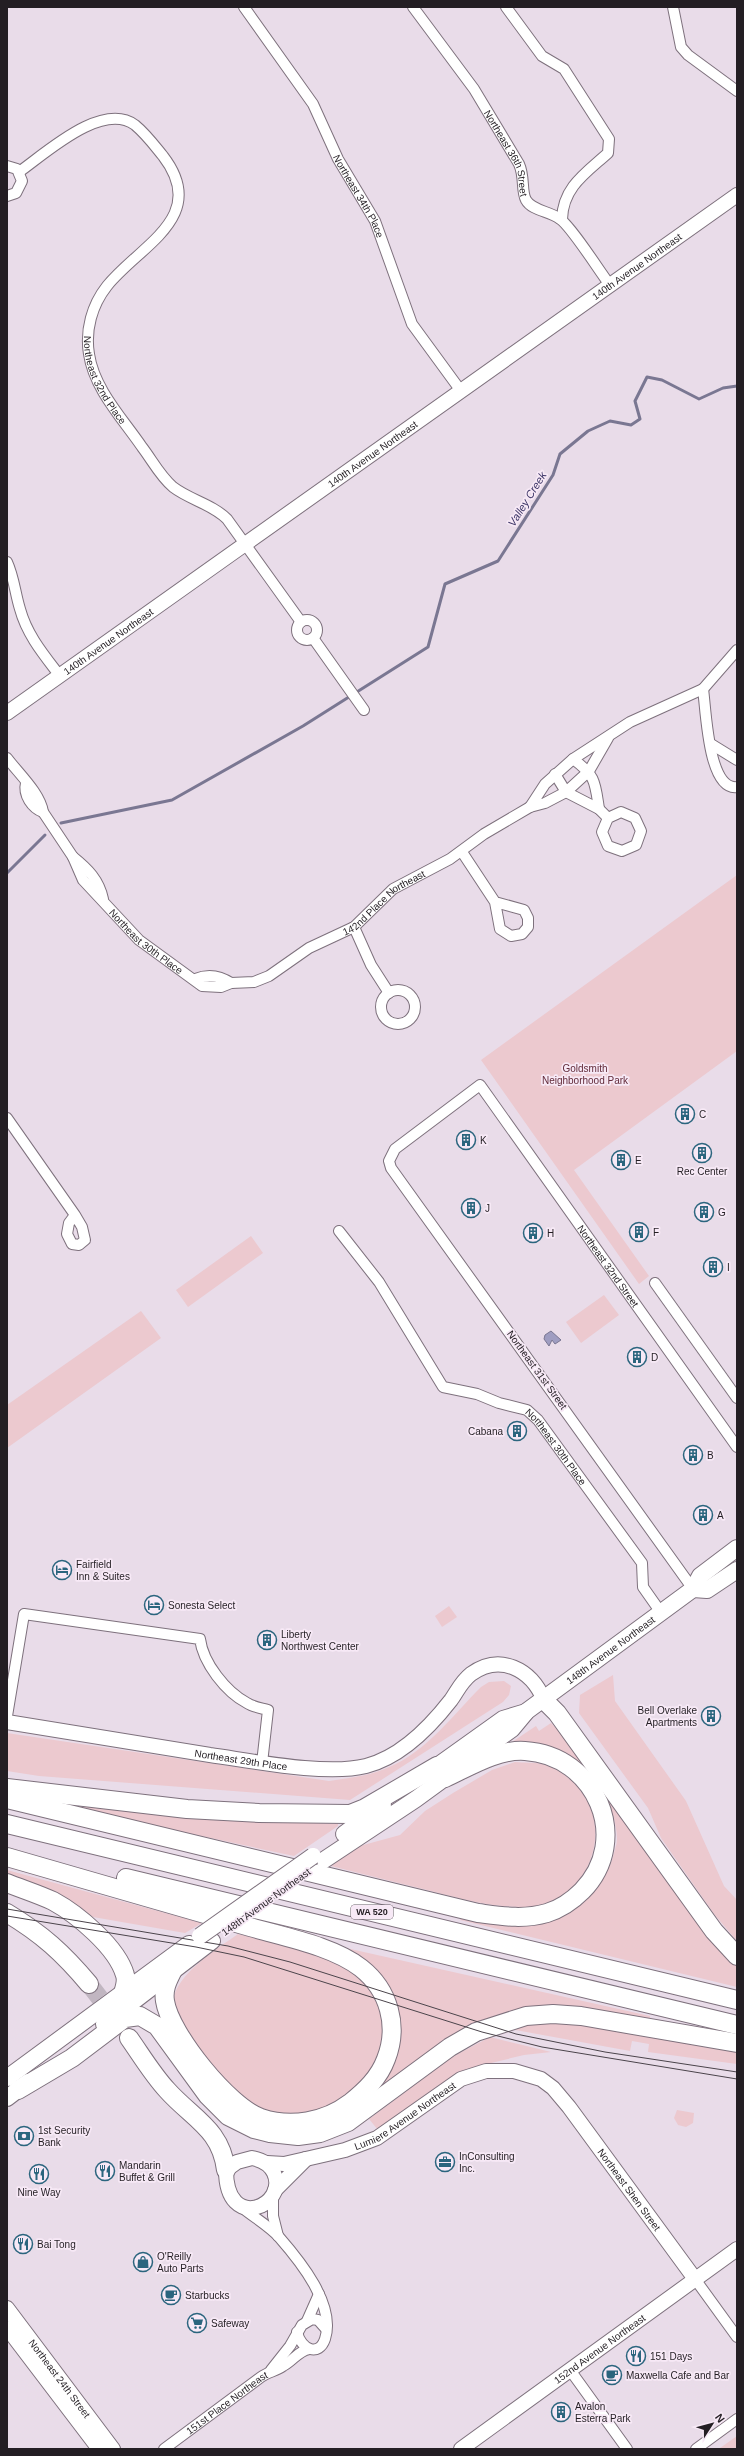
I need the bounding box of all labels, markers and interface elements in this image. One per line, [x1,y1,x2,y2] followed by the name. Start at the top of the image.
[482,108,530,198] street label: Northeast 36th Street
[331,153,386,239] street label: Northeast 34th Place
[590,231,684,302] street label: 140th Avenue Northeast
[82,336,129,426] street label: Northeast 32nd Place
[325,418,419,489] street label: 140th Avenue Northeast
[505,469,549,528] water label: Valley Creek
[61,606,155,677] street label: 140th Avenue Northeast
[341,868,427,937] street label: 142nd Place Northeast
[107,907,185,976] street label: Northeast 30th Place
[542,1063,629,1086] park label: Goldsmith Neighborhood Park
[674,1103,696,1125] building icon: C
[699,1109,706,1120] place label: C
[455,1129,477,1151] building icon: K
[480,1135,487,1146] place label: K
[691,1142,713,1164] building icon: Rec Center
[610,1149,632,1171] building icon: E
[635,1155,642,1166] place label: E
[677,1166,728,1177] place label: Rec Center
[460,1197,482,1219] building icon: J
[693,1201,715,1223] building icon: G
[485,1203,490,1214] place label: J
[718,1207,726,1218] place label: G
[628,1221,650,1243] building icon: F
[522,1222,544,1244] building icon: H
[576,1223,641,1309] street label: Northeast 32nd Street
[653,1227,659,1238] place label: F
[547,1228,554,1239] place label: H
[702,1256,724,1278] building icon: I
[727,1262,730,1273] place label: I
[505,1329,569,1412] street label: Northeast 31st Street
[626,1346,648,1368] building icon: D
[651,1352,658,1363] place label: D
[523,1406,589,1487] street label: Northeast 30th Place
[506,1420,528,1442] building icon: Cabana
[468,1426,503,1437] place label: Cabana
[682,1444,704,1466] building icon: B
[707,1450,714,1461] place label: B
[692,1504,714,1526] building icon: A
[717,1510,724,1521] place label: A
[51,1559,73,1581] hotel icon: Fairfield Inn & Suites
[76,1559,130,1582] place label: Fairfield Inn & Suites
[143,1594,165,1616] hotel icon: Sonesta Select
[168,1600,235,1611] place label: Sonesta Select
[564,1613,657,1686] street label: 148th Avenue Northeast
[256,1629,278,1651] building icon: Liberty Northwest Center
[281,1629,359,1652] place label: Liberty Northwest Center
[638,1705,697,1728] place label: Bell Overlake Apartments
[700,1705,722,1727] building icon: Bell Overlake Apartments
[194,1747,288,1772] street label: Northeast 29th Place
[219,1866,313,1938] street label: 148th Avenue Northeast
[351,1905,393,1919] road number: WA 520
[353,2079,458,2152] street label: Lumiere Avenue Northeast
[13,2125,35,2147] bank icon: 1st Security Bank
[38,2125,90,2148] place label: 1st Security Bank
[596,2146,663,2233] street label: Northeast Shen Street
[434,2151,456,2173] office icon: InConsulting Inc.
[459,2151,515,2174] place label: InConsulting Inc.
[94,2160,116,2182] restaurant icon: Mandarin Buffet & Grill
[119,2160,175,2183] place label: Mandarin Buffet & Grill
[28,2163,50,2185] restaurant icon: Nine Way
[18,2187,60,2198] place label: Nine Way
[12,2233,34,2255] restaurant icon: Bai Tong
[37,2239,76,2250] place label: Bai Tong
[132,2251,154,2273] shop icon: O'Reilly Auto Parts
[157,2251,204,2274] place label: O'Reilly Auto Parts
[160,2284,182,2306] cafe icon: Starbucks
[185,2290,229,2301] place label: Starbucks
[186,2312,208,2334] supermarket icon: Safeway
[552,2312,647,2385] street label: 152nd Avenue Northeast
[211,2318,249,2329] place label: Safeway
[27,2337,93,2420] street label: Northeast 24th Street
[625,2345,647,2367] restaurant icon: 151 Days
[650,2351,692,2362] place label: 151 Days
[601,2364,623,2386] cafe icon: Maxwella Cafe and Bar
[184,2369,269,2436] street label: 151st Place Northeast
[626,2370,730,2381] place label: Maxwella Cafe and Bar
[550,2401,572,2423] building icon: Avalon Esterra Park
[575,2401,632,2424] place label: Avalon Esterra Park
[692,2404,732,2444] north arrow
[713,2411,727,2425] text: N

